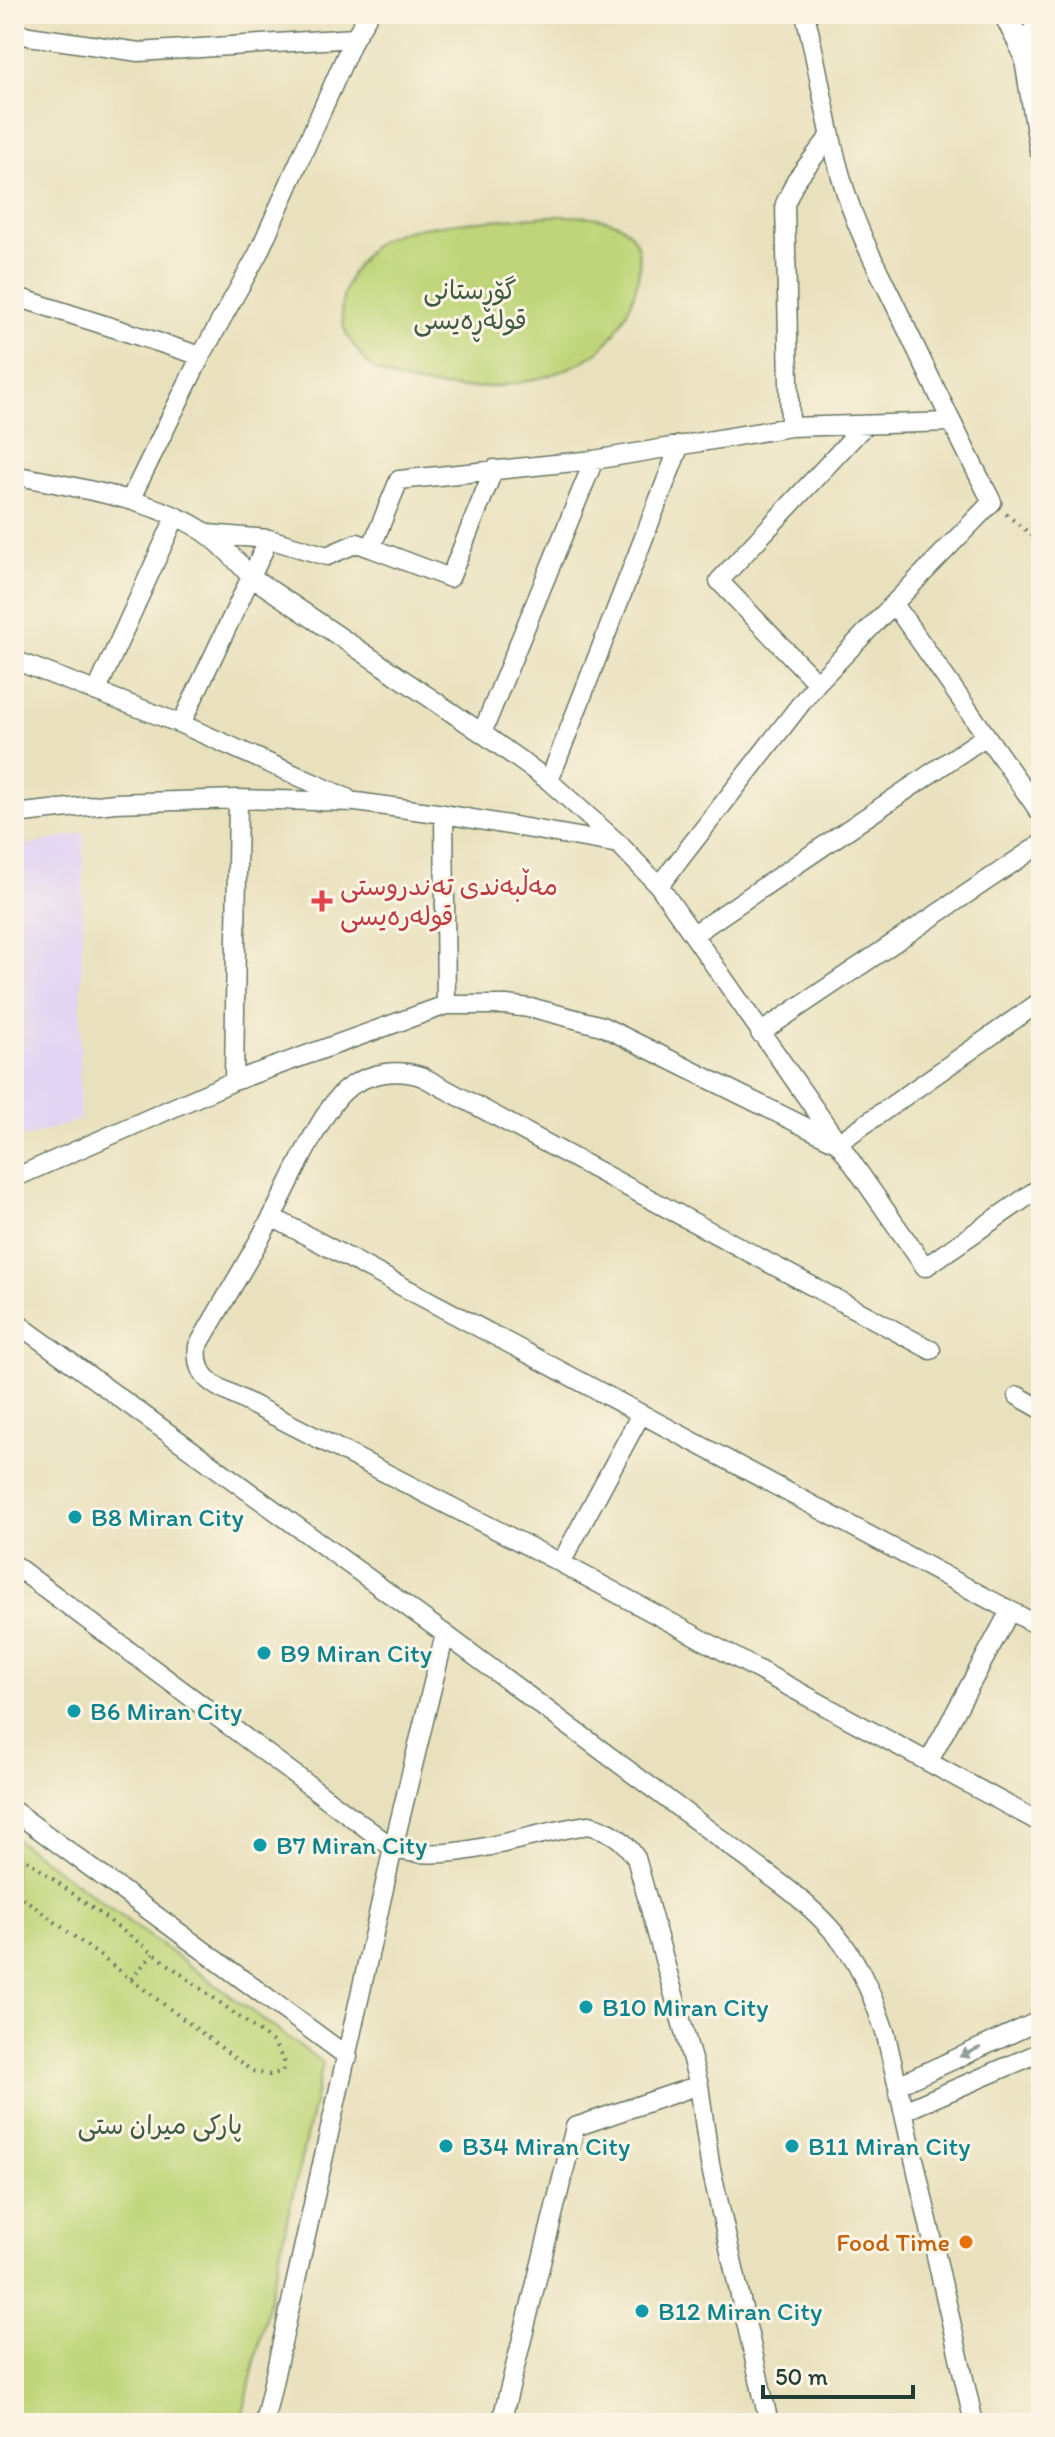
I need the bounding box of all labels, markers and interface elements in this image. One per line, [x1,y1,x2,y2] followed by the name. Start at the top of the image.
[413,274,527,342] park label: گۆڕستانی قولەڕەیسی
[340,868,558,933] place label: مەڵبەندی تەندروستی قولەرەیسی
[311,890,333,912] marker: مەڵبەندی تەندروستی قولەرەیسی
[91,1501,244,1533] place label: B8 Miran City
[66,1508,84,1526] marker: B8 Miran City
[280,1637,432,1669] place label: B9 Miran City
[255,1644,273,1662] marker: B9 Miran City
[90,1695,242,1727] place label: B6 Miran City
[65,1702,83,1720] marker: B6 Miran City
[276,1829,427,1861] place label: B7 Miran City
[251,1836,269,1854] marker: B7 Miran City
[602,1991,768,2023] place label: B10 Miran City
[577,1998,595,2016] marker: B10 Miran City
[958,2046,982,2059] one-way arrow
[78,2109,242,2142] park label: پارکی میران ستی
[462,2130,630,2162] place label: B34 Miran City
[808,2130,971,2162] place label: B11 Miran City
[437,2137,455,2155] marker: B34 Miran City
[783,2137,801,2155] marker: B11 Miran City
[836,2226,950,2258] place label: Food Time
[957,2233,975,2251] marker: Food Time
[658,2295,822,2327] place label: B12 Miran City
[633,2302,651,2320] marker: B12 Miran City
[763,2349,913,2399] scale bar
[775,2362,828,2391] text: 50 m

